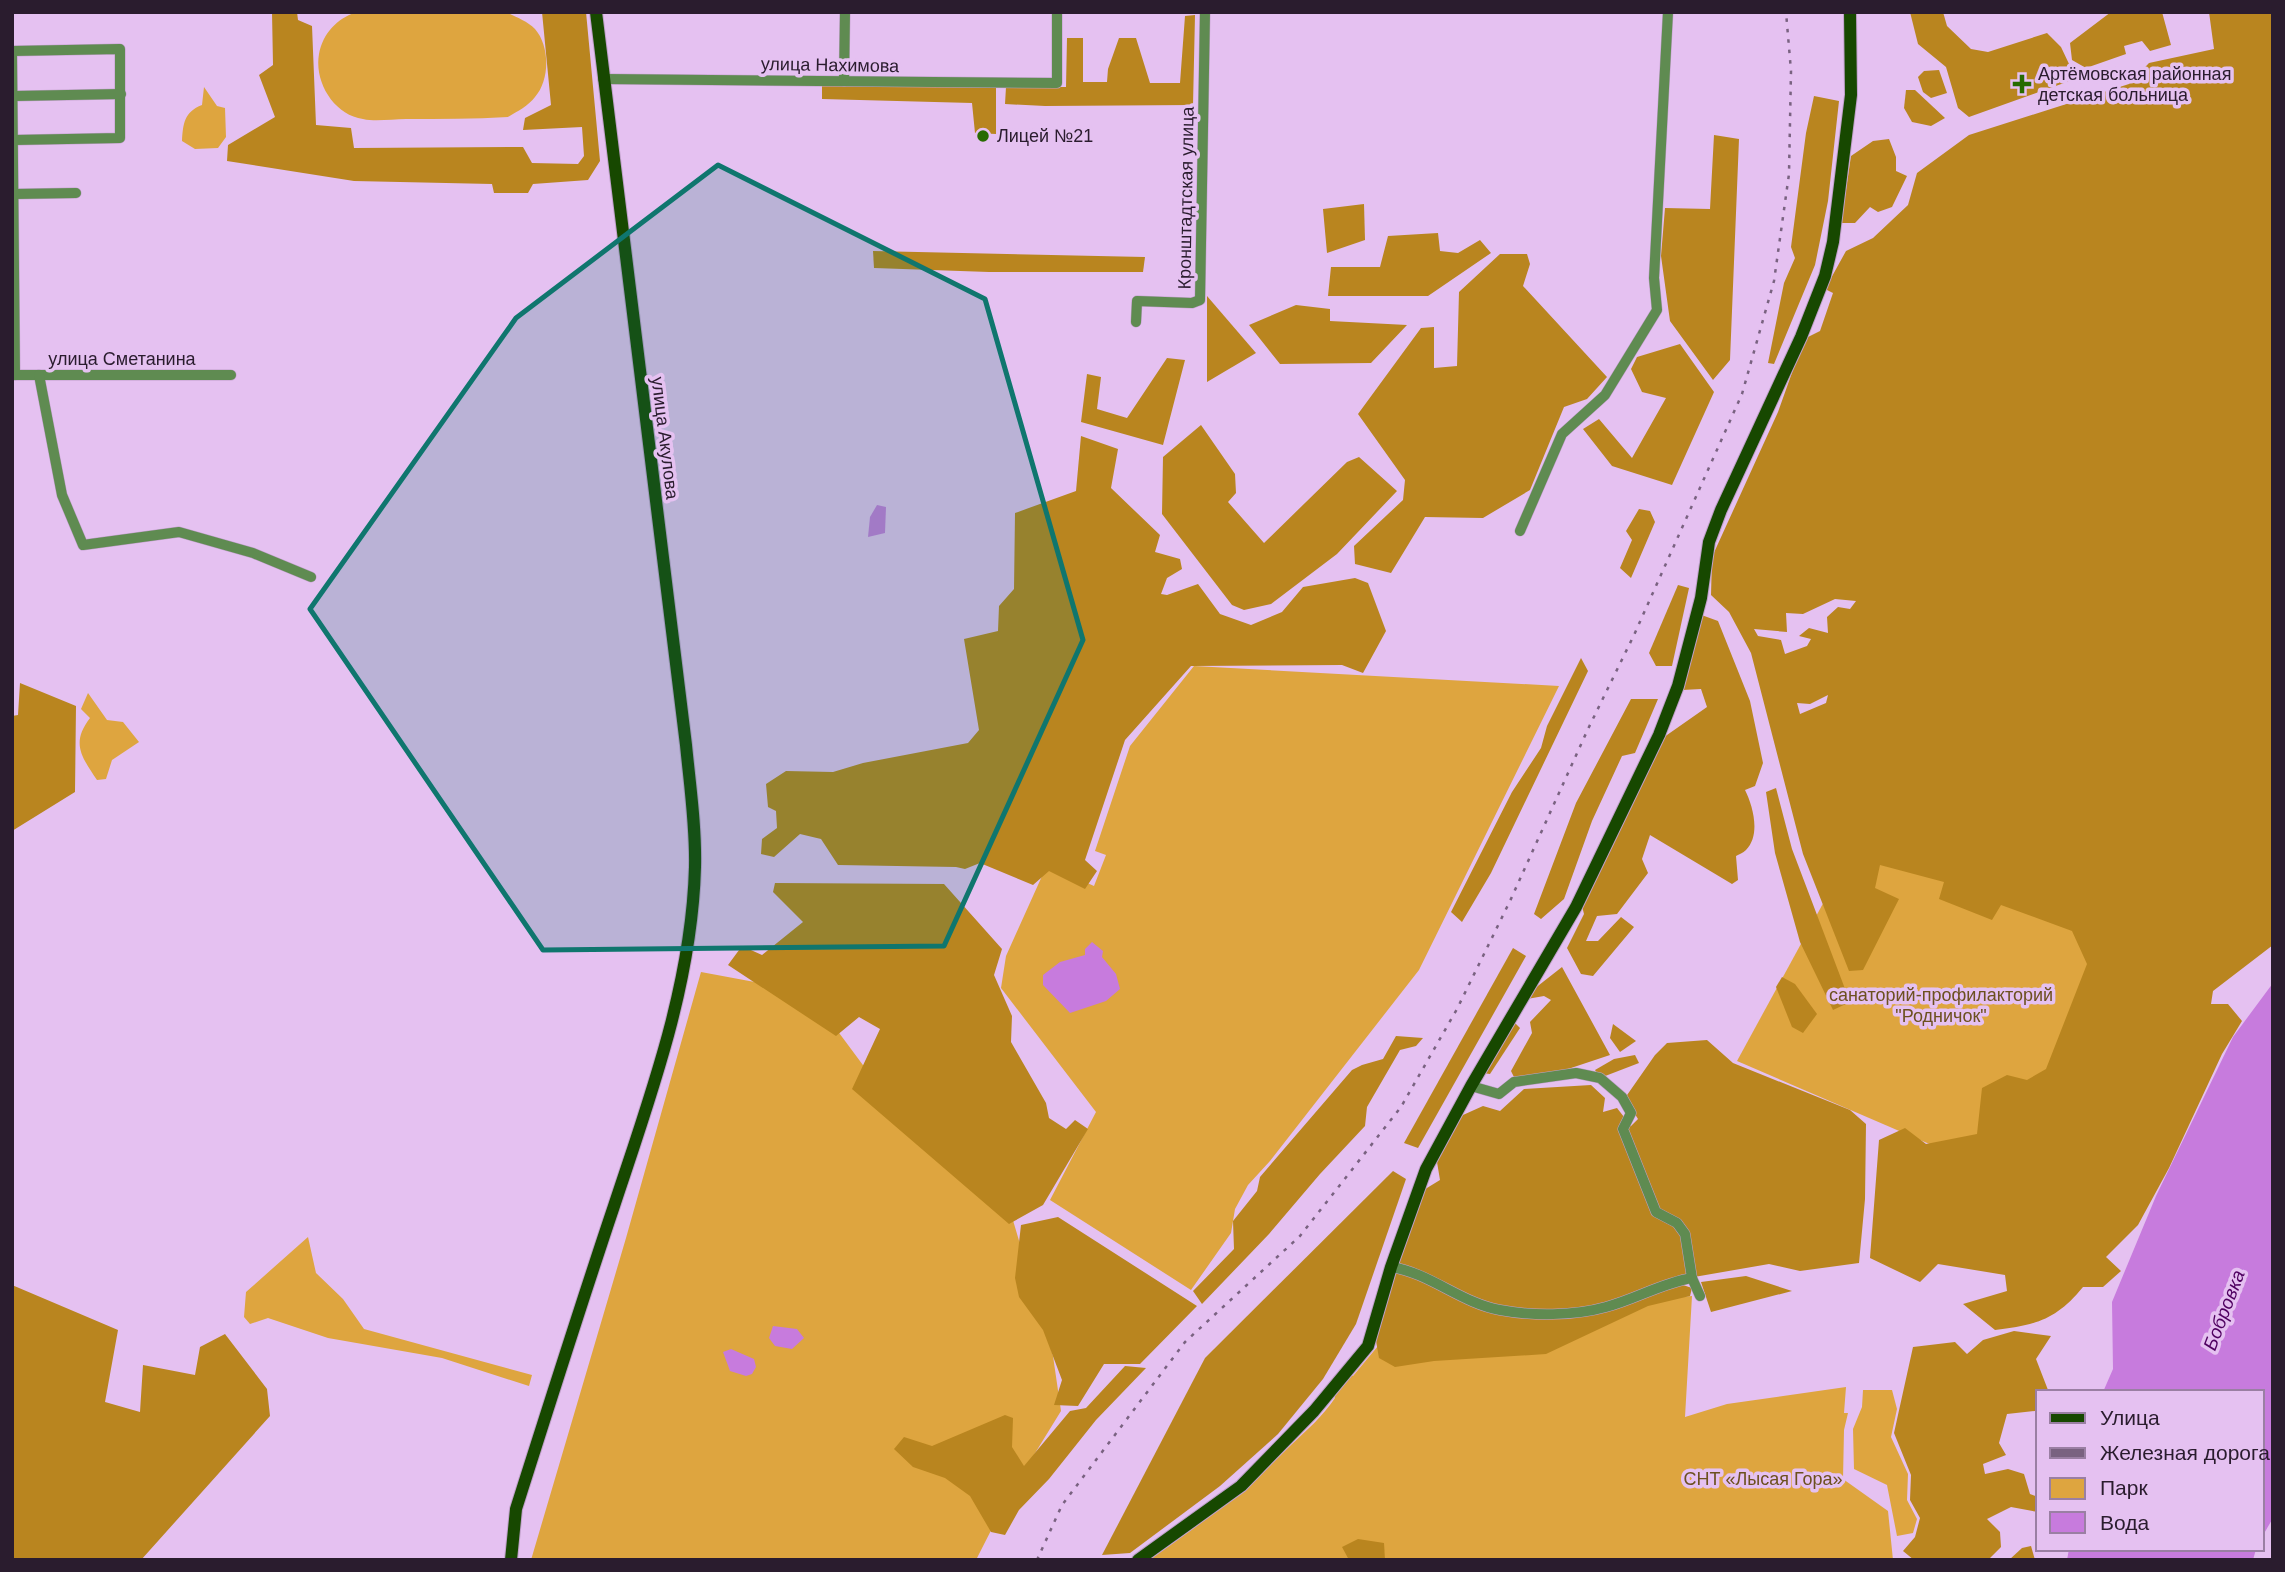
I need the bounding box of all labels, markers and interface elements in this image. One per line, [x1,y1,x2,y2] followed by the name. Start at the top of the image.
[761,54,900,76] street label: улица Нахимова
[2038,64,2231,105] place label: Артёмовская районная детская больница
[2012,74,2032,94] marker: Артёмовская районная детская больница
[1174,105,1198,290] street label: Кронштадтская улица
[997,126,1093,146] place label: Лицей №21
[975,128,991,144] marker: Лицей №21
[48,349,197,369] street label: улица Сметанина
[648,376,683,501] street label: улица Акулова
[1829,985,2053,1026] park label: санаторий-профилакторий "Родничок"
[2199,1267,2249,1353] water label: Бобровка
[2036,1390,2264,1551] legend
[2100,1406,2160,1429] text: Улица
[2100,1441,2270,1464] text: Железная дорога
[1683,1469,1843,1489] park label: СНТ «Лысая Гора»
[2100,1476,2148,1499] text: Парк
[2100,1511,2149,1534] text: Вода

